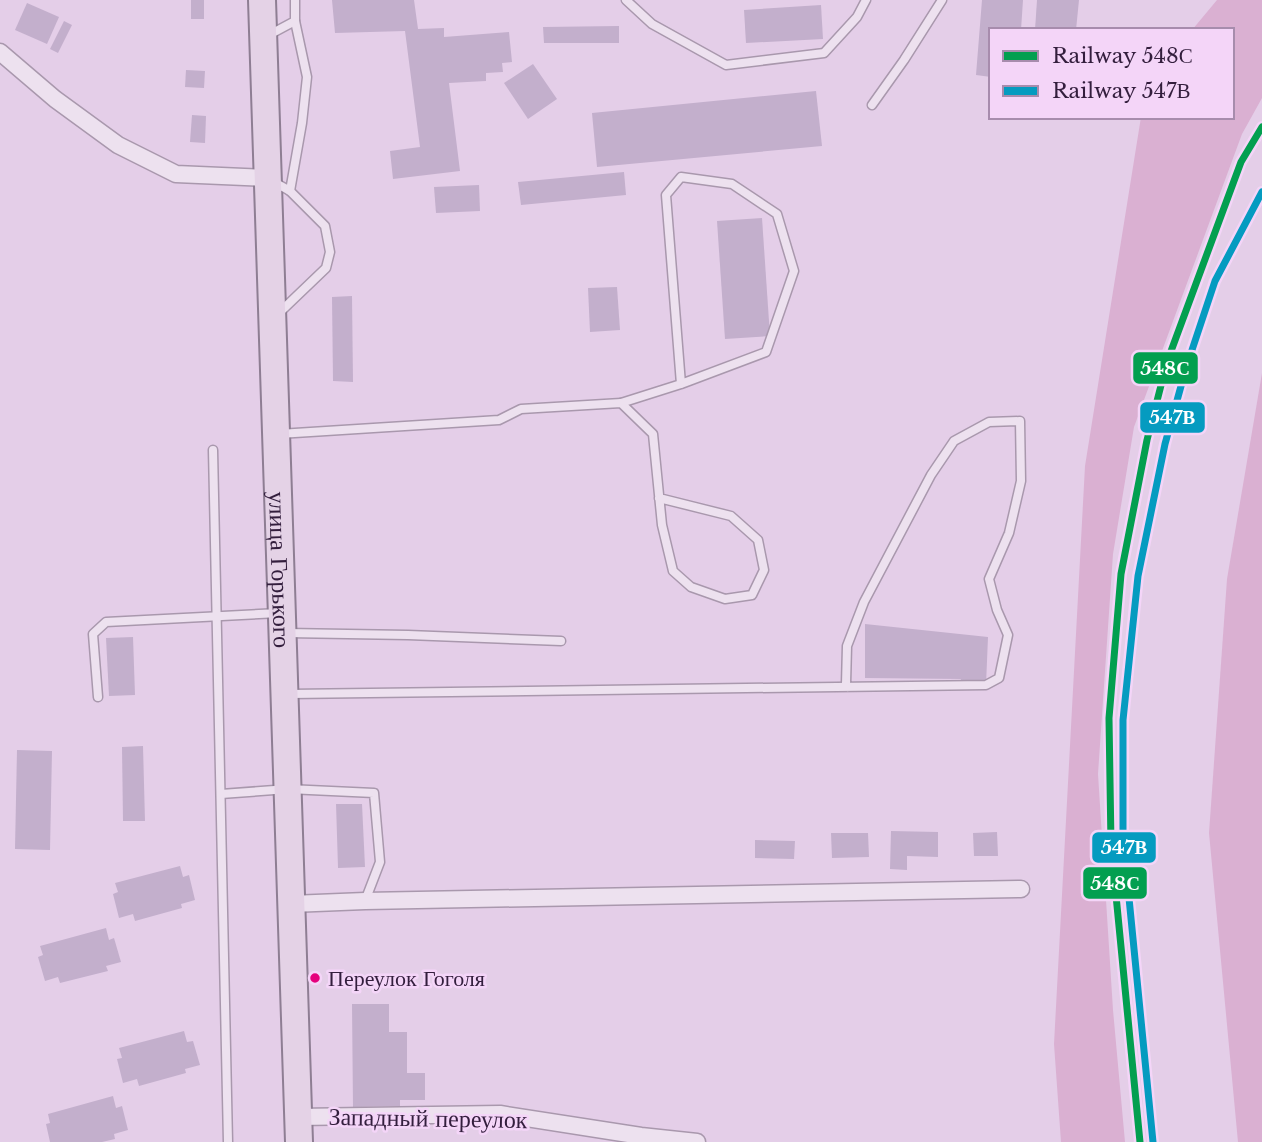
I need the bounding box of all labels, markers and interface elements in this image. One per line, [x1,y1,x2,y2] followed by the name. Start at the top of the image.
[989,28,1234,119] legend
[1052,43,1193,69] text: Railway 548С
[1052,78,1191,104] text: Railway 547В
[1132,351,1199,385] line badge: 548С
[1140,357,1190,380] text: 548С
[1139,401,1206,434] line badge: 547В
[1149,406,1196,429] text: 547В
[263,491,297,648] street label: улица Горького
[1091,831,1157,864] line badge: 547В
[1101,836,1148,859] text: 547В
[1082,866,1148,900] line badge: 548С
[1090,872,1140,895] text: 548С
[328,965,485,992] place label: Переулок Гоголя
[308,971,322,985] marker: Переулок Гоголя
[328,1102,528,1134] street label: Западный переулок

